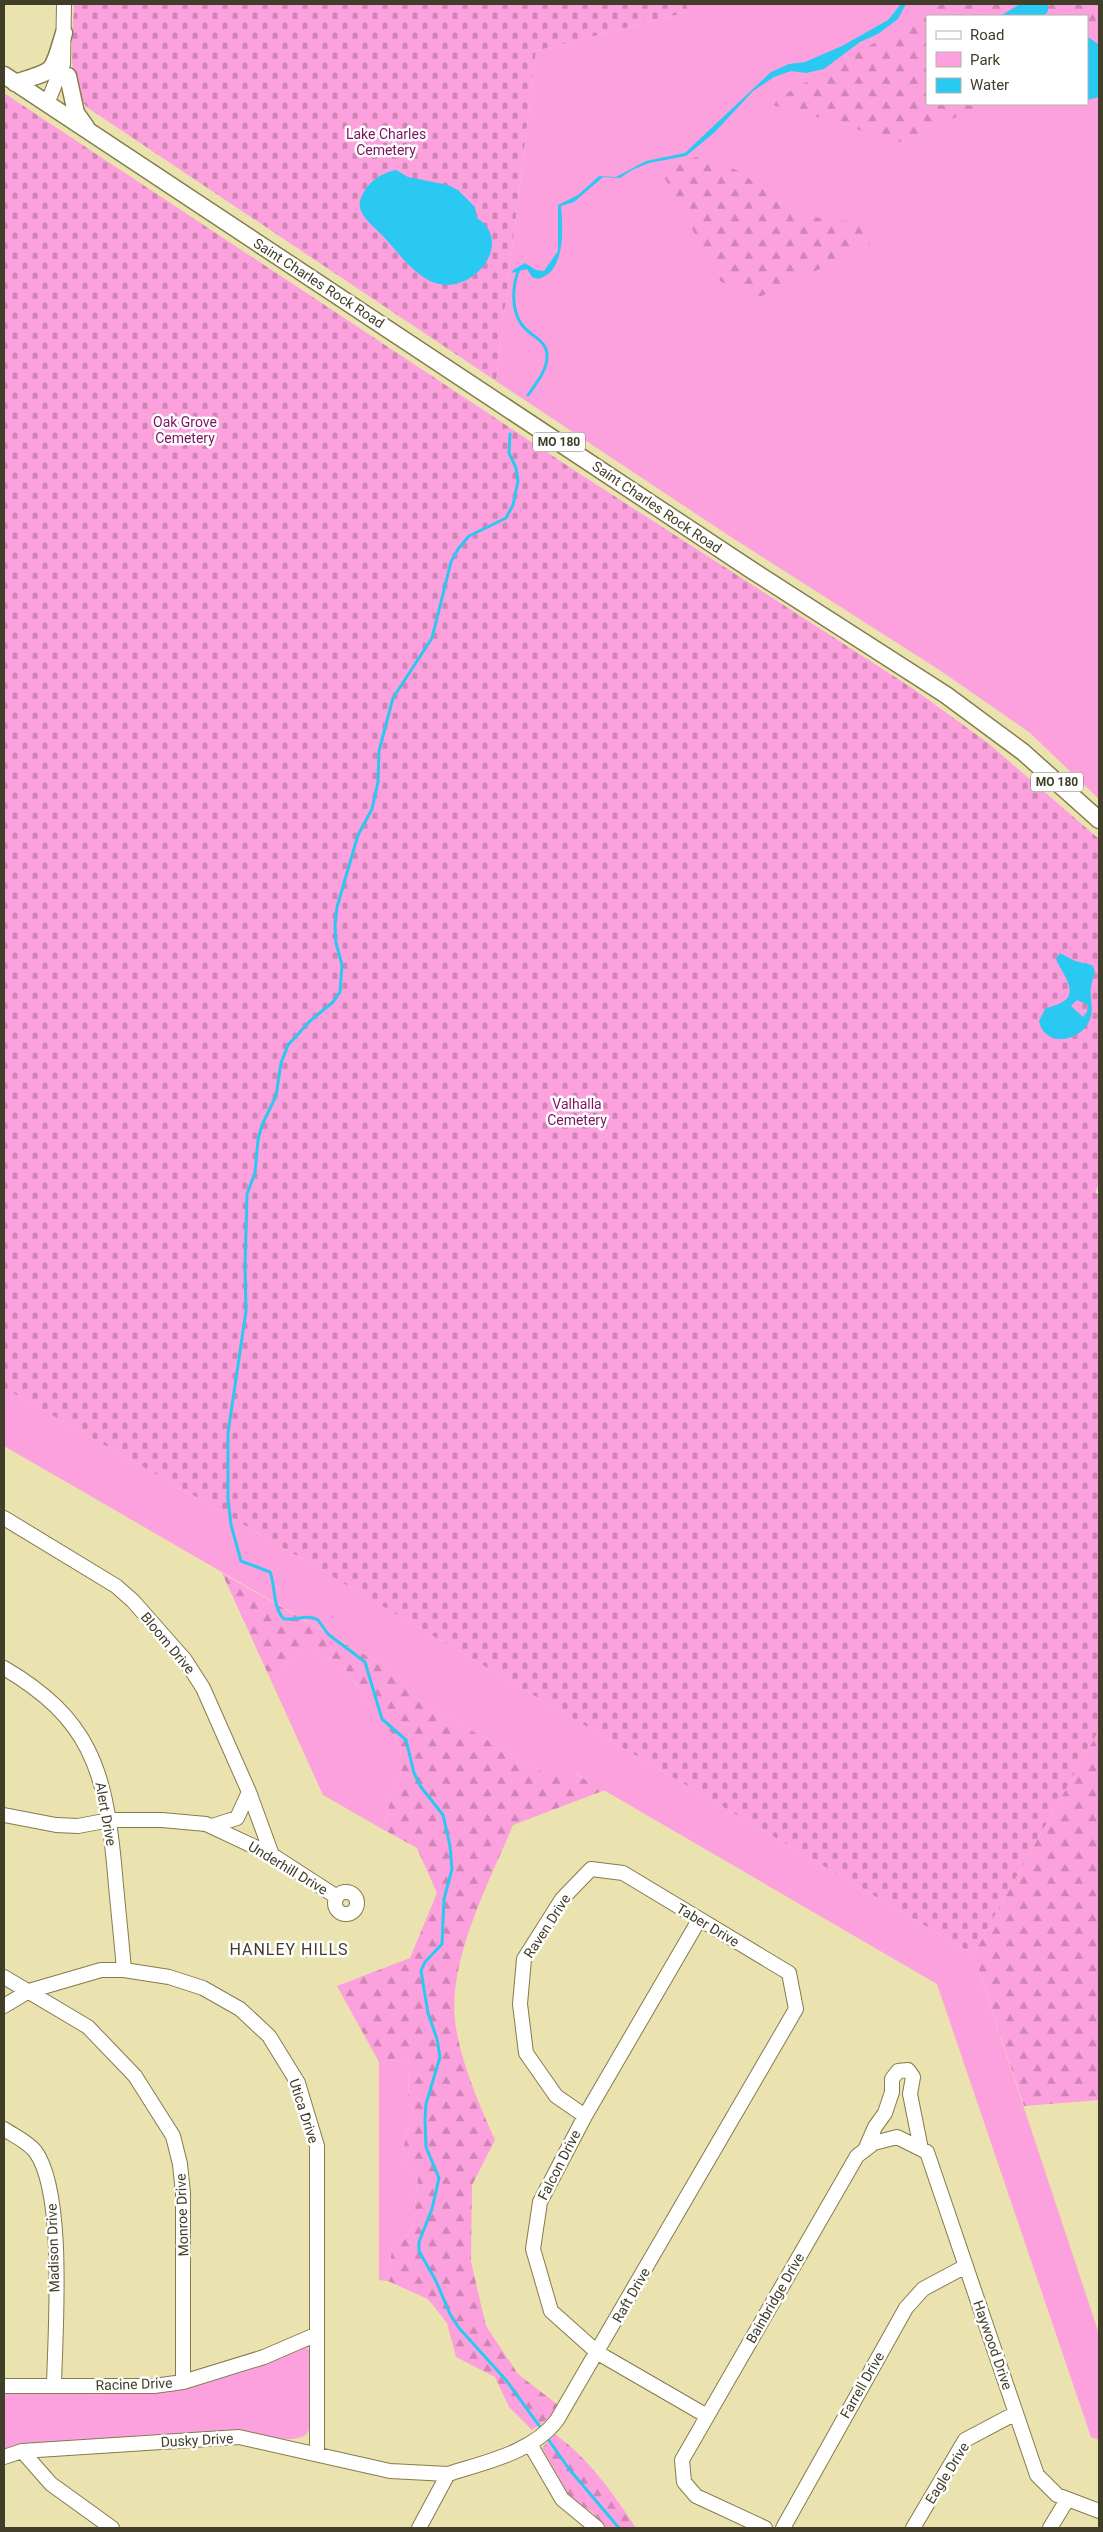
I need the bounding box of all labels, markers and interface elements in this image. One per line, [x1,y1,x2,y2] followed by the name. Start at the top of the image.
[926,15,1088,105] legend
[970,26,1004,44] text: Road
[970,51,1001,69] text: Park
[970,76,1009,94] text: Water
[346,126,426,158] park label: Lake Charles Cemetery
[251,235,387,331] street label: Saint Charles Rock Road
[153,414,217,446] park label: Oak Grove Cemetery
[533,432,585,452] road number: MO 180
[589,458,725,556] street label: Saint Charles Rock Road
[1031,772,1083,792] road number: MO 180
[547,1096,607,1128] park label: Valhalla Cemetery
[138,1609,198,1677] street label: Bloom Drive
[93,1781,119,1847] street label: Alert Drive
[245,1838,331,1898] street label: Underhill Drive
[520,1891,574,1961] street label: Raven Drive
[674,1900,742,1950] street label: Taber Drive
[229,1940,349,1959] district label: HANLEY HILLS
[286,2077,322,2145] street label: Utica Drive
[535,2127,583,2203] street label: Falcon Drive
[173,2173,191,2257] street label: Monroe Drive
[43,2203,63,2293] street label: Madison Drive
[743,2250,807,2346] street label: Bainbridge Drive
[609,2265,653,2325] street label: Raft Drive
[970,2298,1016,2392] street label: Haywood Drive
[837,2349,887,2421] street label: Farrell Drive
[95,2375,173,2393] street label: Racine Drive
[160,2430,234,2450] street label: Dusky Drive
[922,2439,972,2507] street label: Eagle Drive

